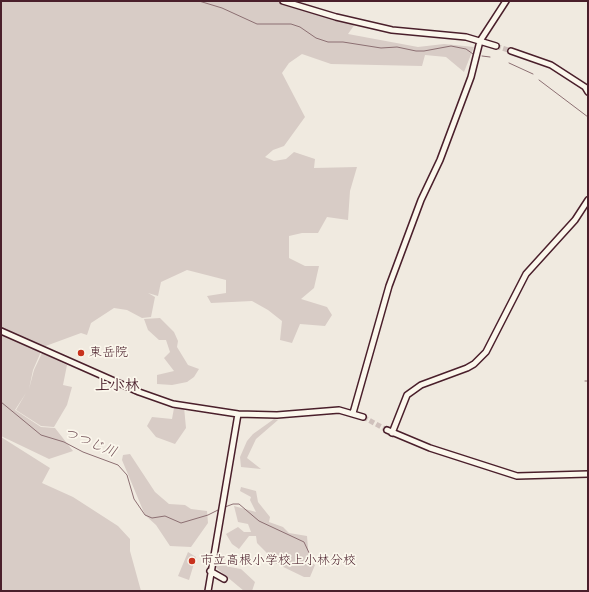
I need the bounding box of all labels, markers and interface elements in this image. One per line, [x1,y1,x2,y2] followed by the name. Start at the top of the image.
[89,345,128,361] place label: 東岳院
[76,348,86,358] marker: 東岳院
[95,377,139,395] district label: 上小林
[61,425,119,461] water label: つつじ川
[200,553,356,569] place label: 市立高根小学校上小林分校
[187,556,197,566] marker: 市立高根小学校上小林分校

